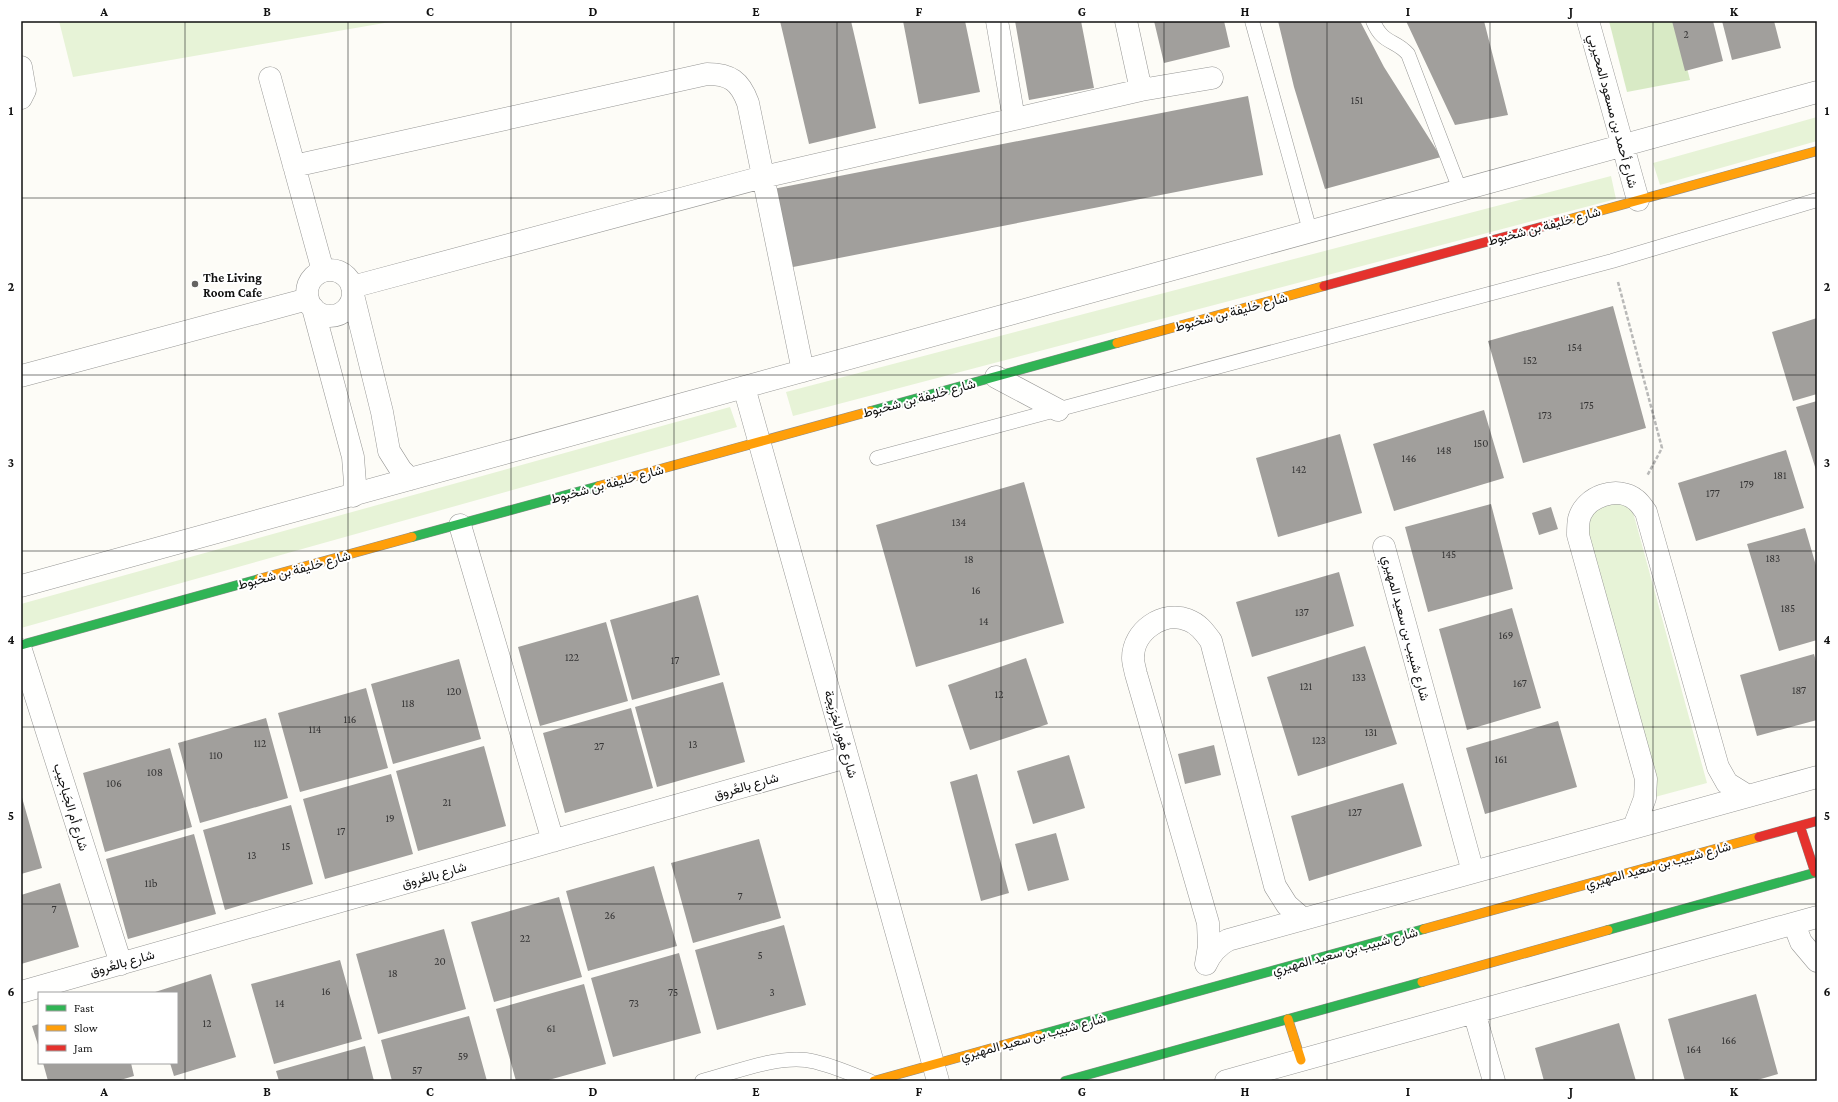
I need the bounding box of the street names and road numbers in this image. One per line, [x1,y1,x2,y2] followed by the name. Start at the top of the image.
[1582,32,1641,190] street label: شارع أحمد بن مسعود المحيربي
[1486,204,1603,250] street label: شارع خليفة بن شخبوط
[1173,290,1290,336] street label: شارع خليفة بن شخبوط
[861,376,978,422] street label: شارع خليفة بن شخبوط
[549,462,666,508] street label: شارع خليفة بن شخبوط
[236,548,353,594] street label: شارع خليفة بن شخبوط
[1376,554,1433,703] street label: شارع شبيب بن سعيد المهيري
[819,688,861,780] street label: شارع هُور الخِرَيجة
[49,761,91,853] street label: شارع أم الجَباجيب
[712,770,781,804] street label: شارع بالعُروق
[1584,838,1733,895] street label: شارع شبيب بن سعيد المهيري
[400,859,469,893] street label: شارع بالعُروق
[1271,924,1420,981] street label: شارع شبيب بن سعيد المهيري
[88,947,157,981] street label: شارع بالعُروق
[959,1010,1108,1067] street label: شارع شبيب بن سعيد المهيري

